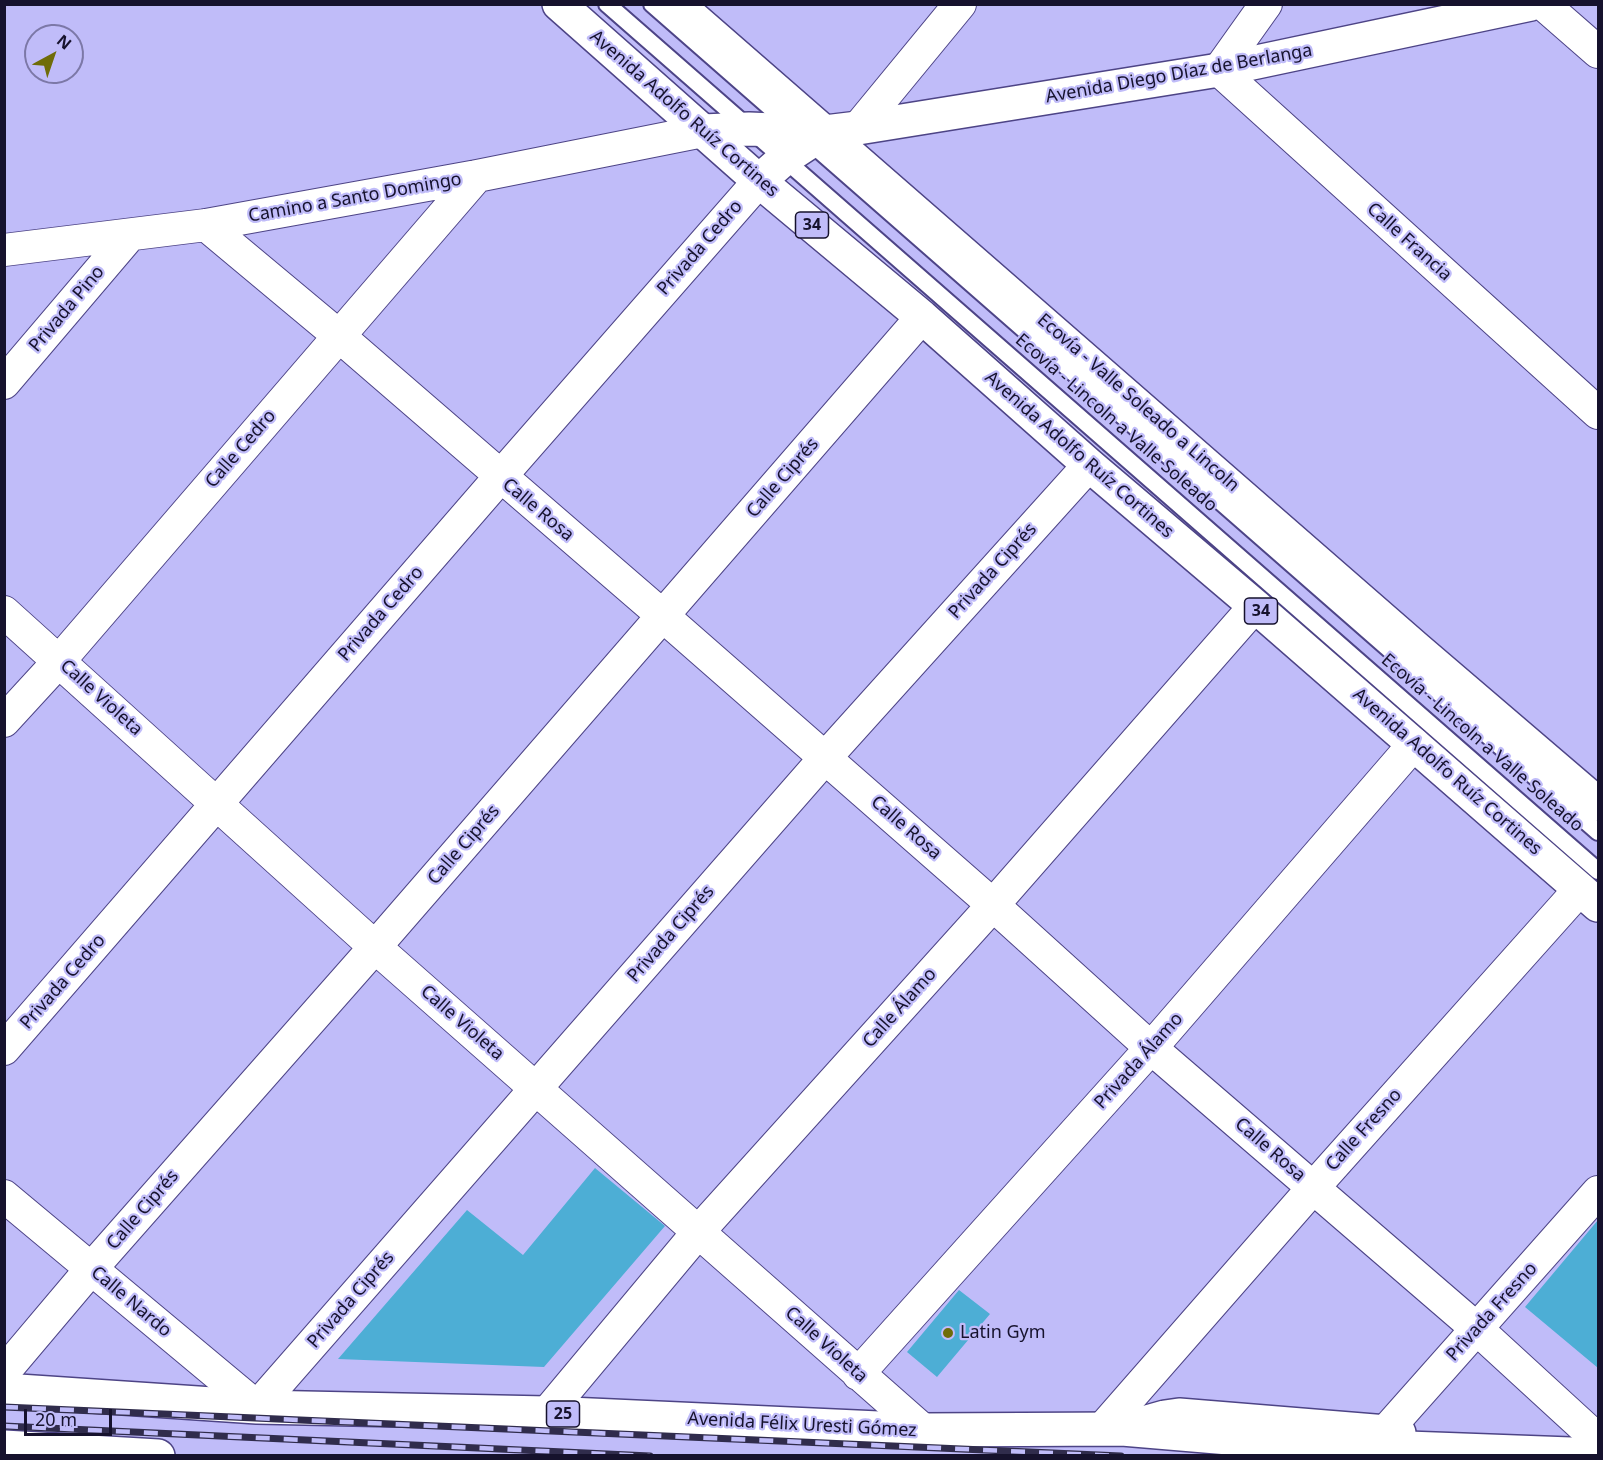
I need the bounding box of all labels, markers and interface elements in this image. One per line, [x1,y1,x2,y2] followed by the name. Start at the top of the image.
[24,24,84,84] north arrow
[585,26,783,202] street label: Avenida Adolfo Ruíz Cortines
[52,29,76,54] text: N
[1044,40,1314,108] street label: Avenida Diego Díaz de Berlanga
[247,169,463,227] street label: Camino a Santo Domingo
[653,196,747,300] street label: Privada Cedro
[1362,198,1456,286] street label: Calle Francia
[796,212,828,238] road number: 34
[25,262,109,356] street label: Privada Pino
[1033,309,1243,497] street label: Ecovía - Valle Soleado a Lincoln
[1011,329,1221,517] street label: Ecovía - Lincoln a Valle Soleado
[980,367,1178,543] street label: Avenida Adolfo Ruíz Cortines
[201,406,281,492] street label: Calle Cedro
[743,434,823,522] street label: Calle Ciprés
[498,474,578,546] street label: Calle Rosa
[944,519,1042,623] street label: Privada Ciprés
[334,562,428,666] street label: Privada Cedro
[1244,598,1278,624] road number: 34
[1377,649,1587,837] street label: Ecovía - Lincoln a Valle Soleado
[55,655,147,741] street label: Calle Violeta
[1348,684,1546,860] street label: Avenida Adolfo Ruíz Cortines
[866,792,946,864] street label: Calle Rosa
[424,801,504,889] street label: Calle Ciprés
[623,881,719,987] street label: Privada Ciprés
[16,930,110,1034] street label: Privada Cedro
[859,964,941,1052] street label: Calle Álamo
[416,981,508,1065] street label: Calle Violeta
[1090,1008,1188,1114] street label: Privada Álamo
[1322,1085,1406,1175] street label: Calle Fresno
[1230,1114,1310,1186] street label: Calle Rosa
[103,1166,183,1254] street label: Calle Ciprés
[303,1247,399,1353] street label: Privada Ciprés
[1442,1258,1542,1366] street label: Privada Fresno
[86,1262,176,1342] street label: Calle Nardo
[780,1302,872,1388] street label: Calle Violeta
[960,1322,1046,1344] place label: Latin Gym
[941,1326,955,1340] marker: Latin Gym
[27,1397,116,1435] scale bar
[546,1401,580,1427] road number: 25
[35,1407,77,1431] text: 20 m
[687,1408,917,1442] street label: Avenida Félix Uresti Gómez

